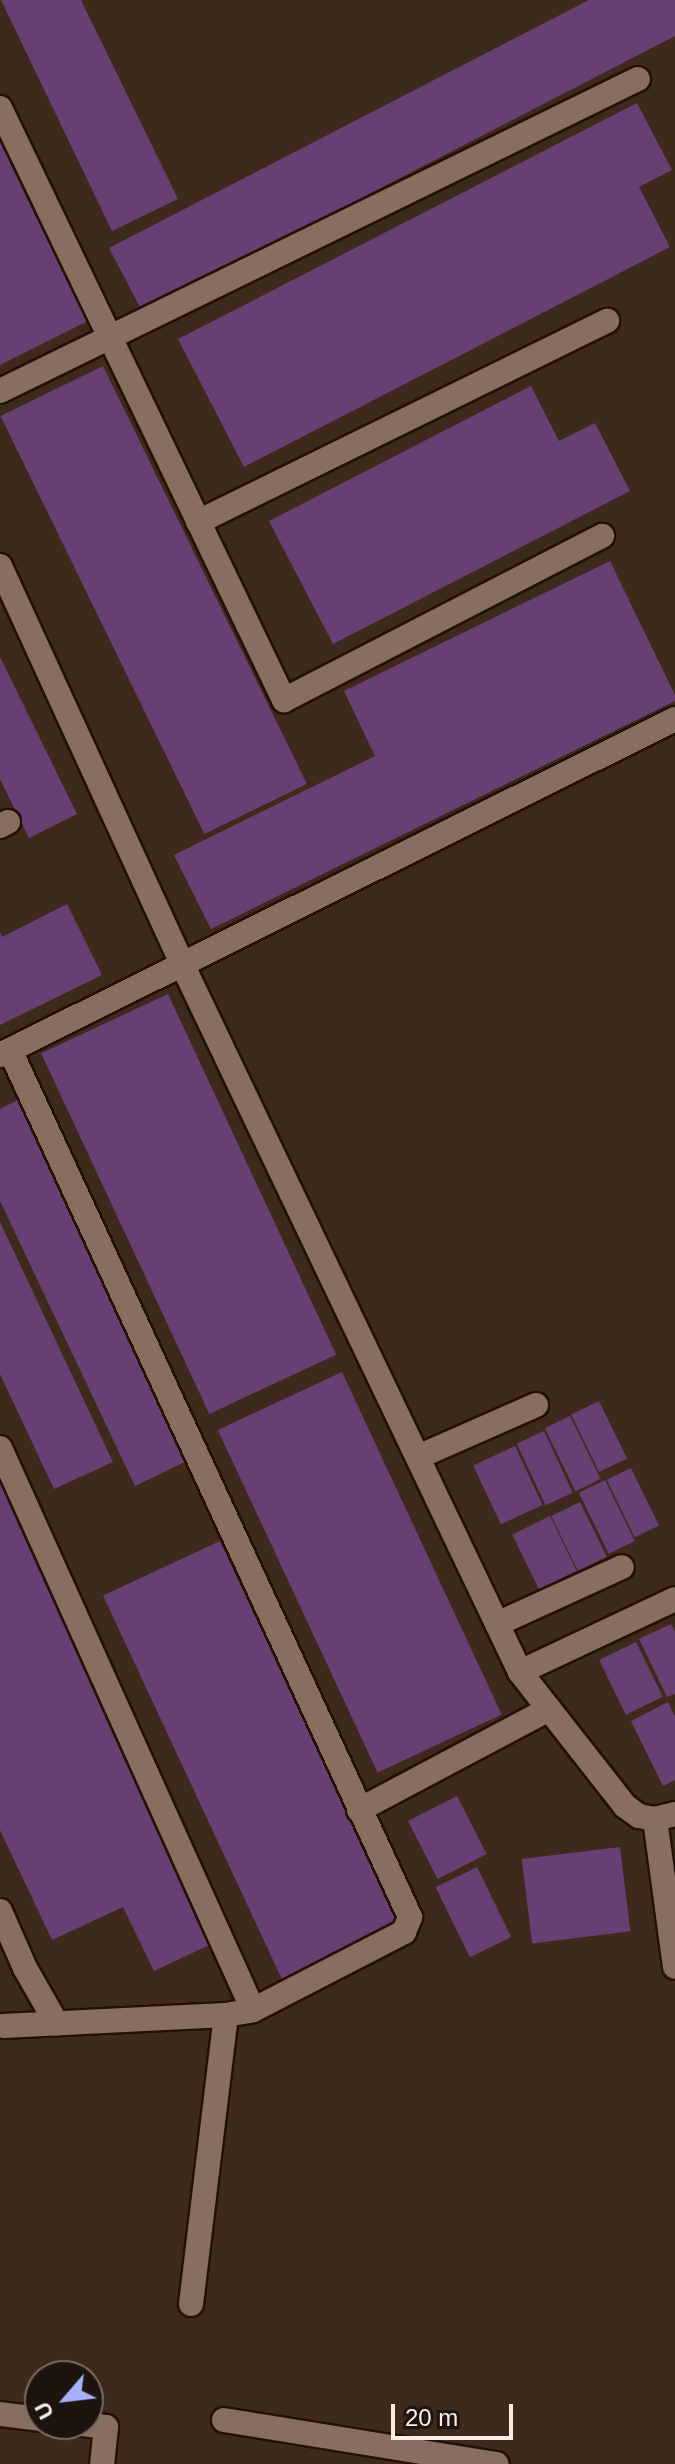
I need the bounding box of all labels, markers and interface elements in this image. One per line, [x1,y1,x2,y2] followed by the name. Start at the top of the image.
[24,2360,104,2440] north arrow
[395,2388,517,2438] scale bar
[29,2398,59,2423] text: U
[405,2404,458,2431] text: 20 m

